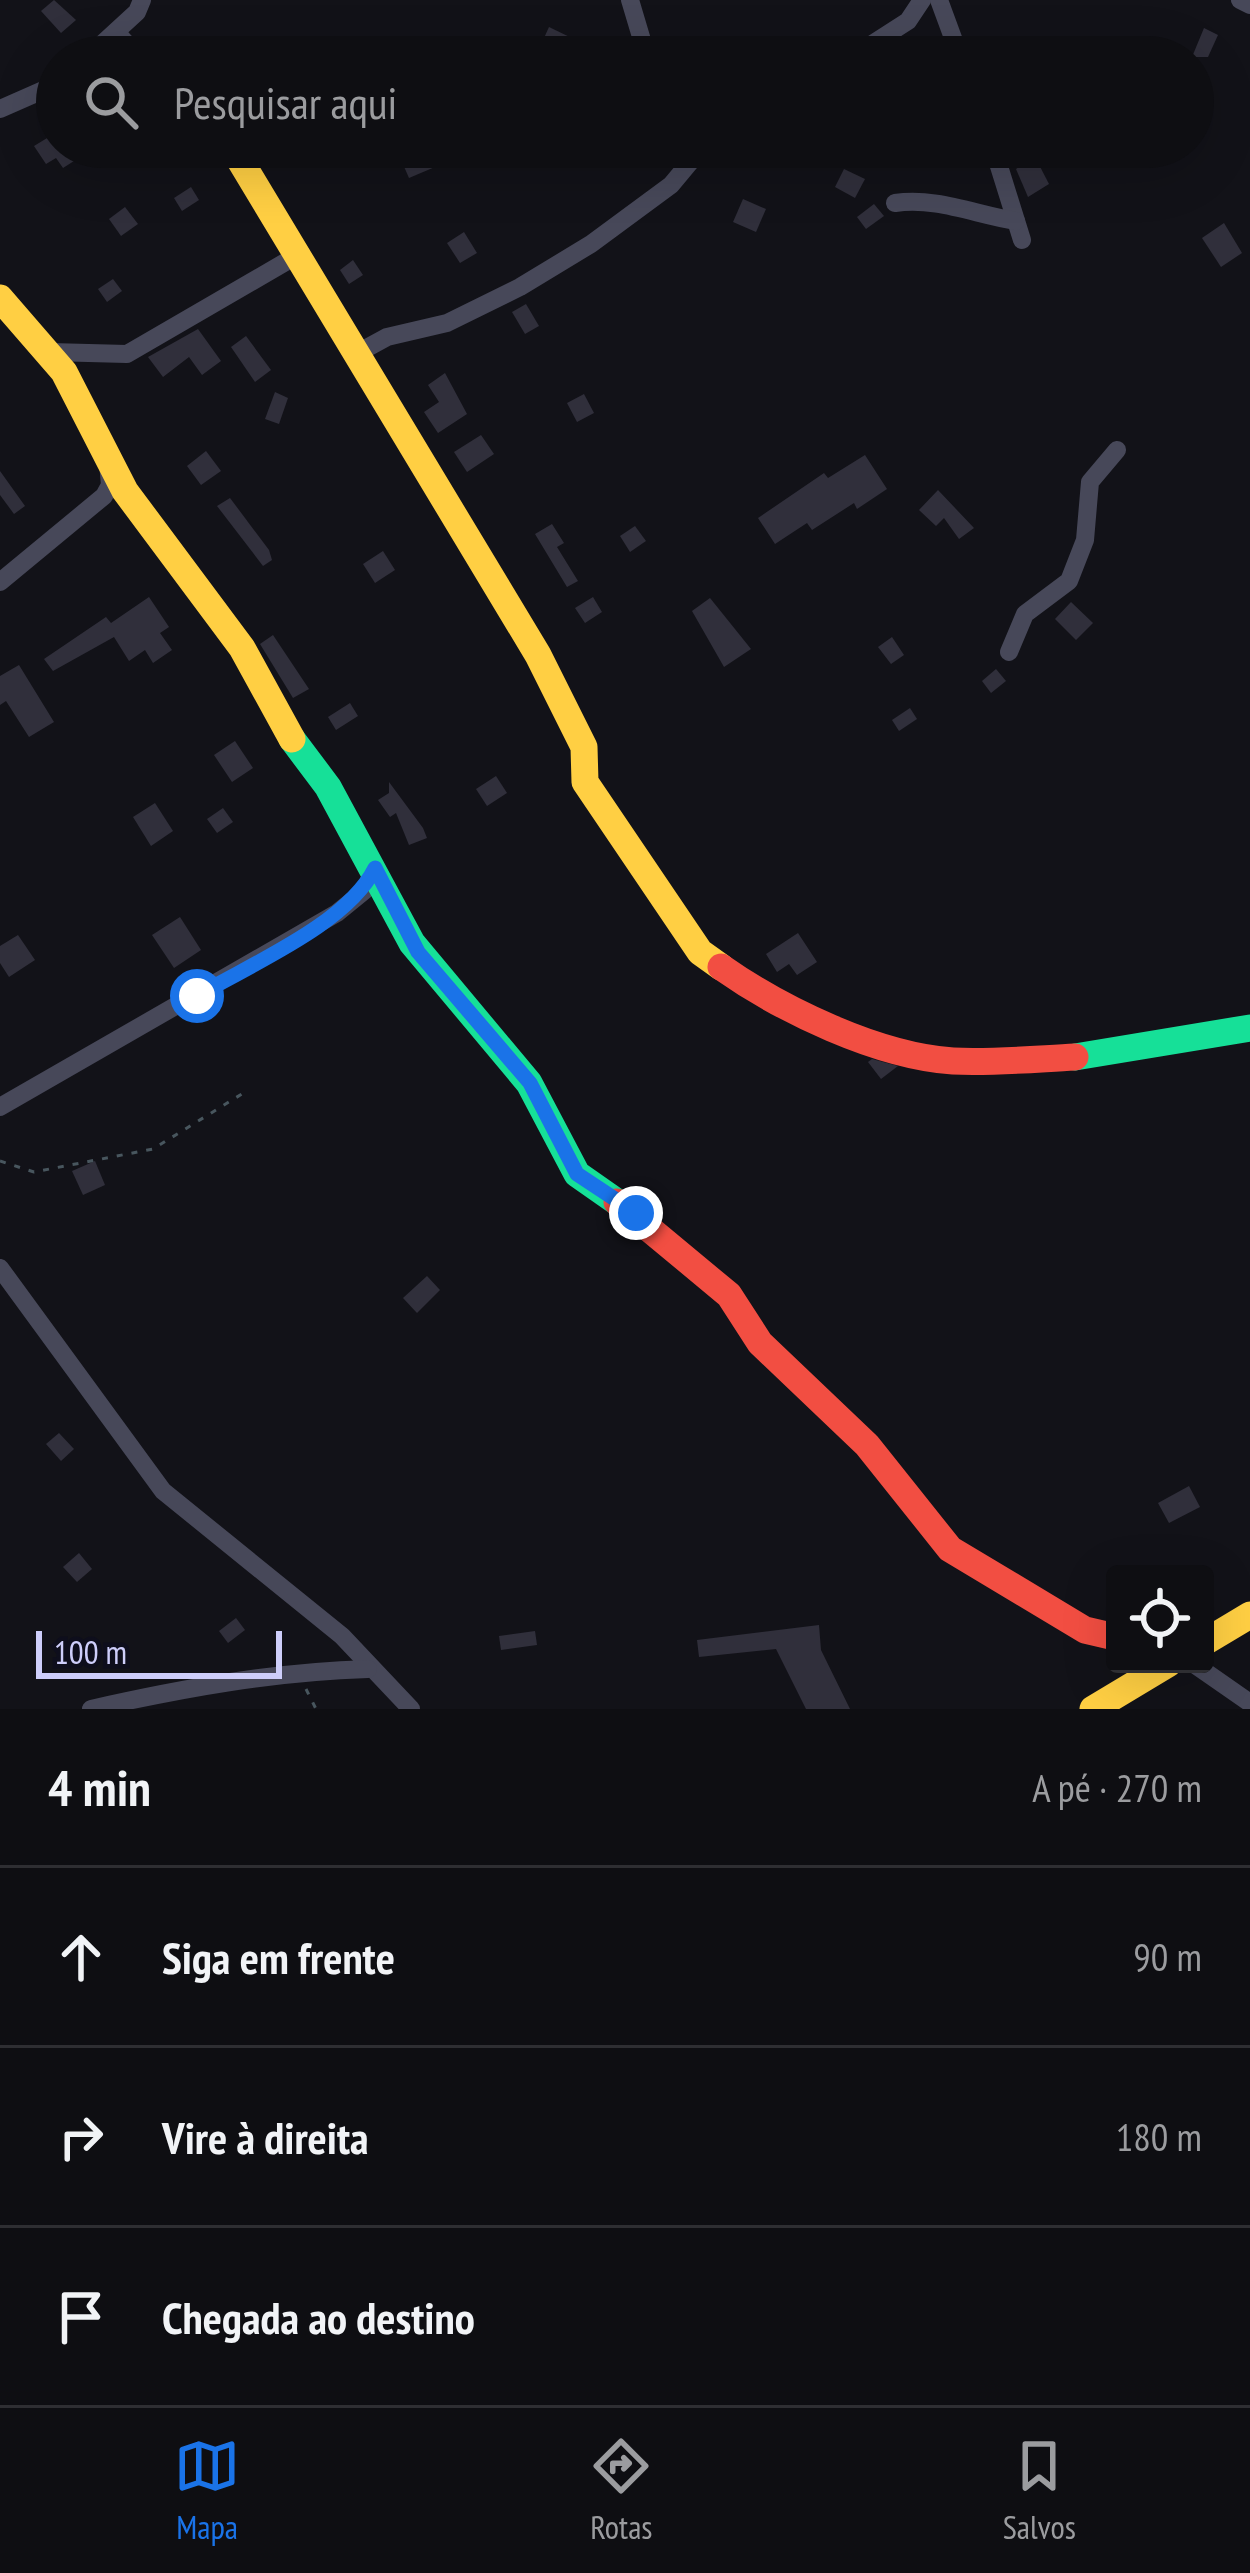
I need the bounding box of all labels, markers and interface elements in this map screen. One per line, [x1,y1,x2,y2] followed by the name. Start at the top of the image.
[36,36,1214,168] search box
[78,69,144,135] icon: search
[174,73,397,131] text: Pesquisar aqui
[170,969,224,1023] route start
[609,1186,663,1240] route end
[1106,1565,1214,1673] map controls
[1106,1565,1214,1673] button: locate
[36,1625,282,1678] scale bar
[54,1630,127,1673] text: 100 m
[48,1754,151,1820] text: 4 min
[1032,1762,1202,1813] text: A pé · 270 m
[48,1924,114,1990] icon: ahead
[162,1928,395,1986] text: Siga em frente
[1133,1931,1202,1982] text: 90 m
[48,2104,114,2170] icon: right
[162,2108,369,2166] text: Vire à direita
[1116,2111,1202,2162] text: 180 m
[48,2284,114,2350] icon: arrive
[162,2288,475,2346] text: Chegada ao destino
[174,2433,240,2548] tab: Mapa
[588,2433,654,2548] tab: Rotas
[1003,2433,1076,2548] tab: Salvos

